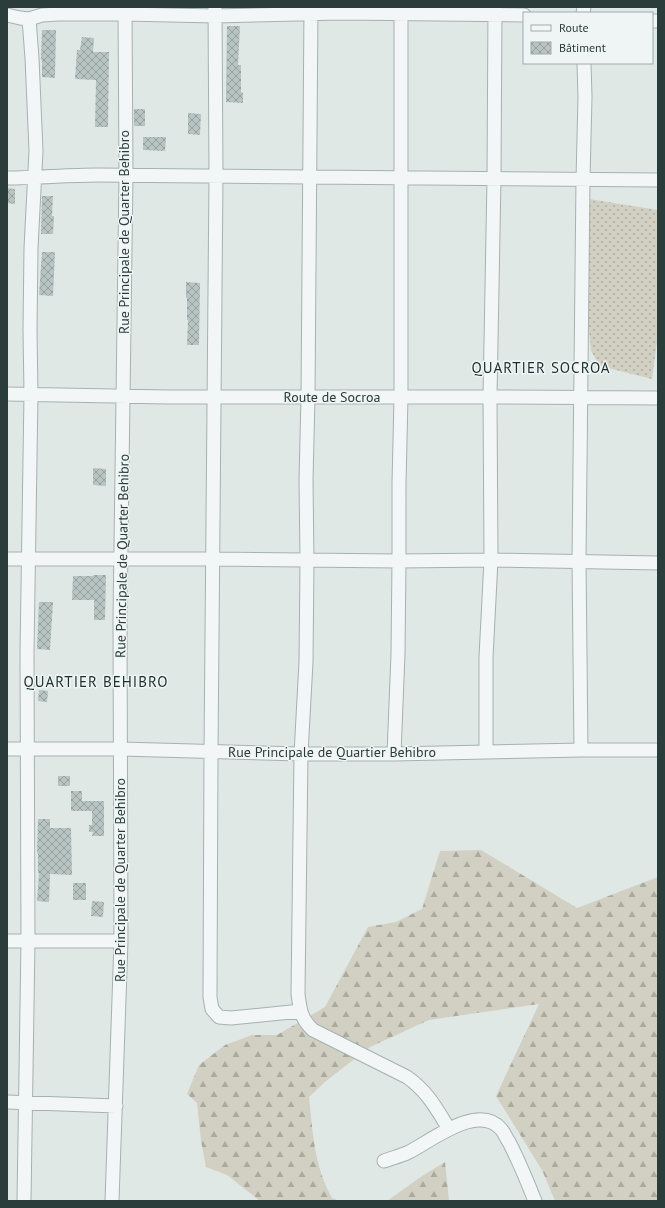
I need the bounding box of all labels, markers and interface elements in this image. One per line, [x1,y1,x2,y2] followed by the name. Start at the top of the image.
[523,12,653,64] legend
[559,20,589,35] text: Route
[559,40,606,55] text: Bâtiment
[115,130,133,334] street label: Rue Principale de Quarter Behibro
[471,358,611,377] district label: QUARTIER SOCROA
[284,388,381,406] street label: Route de Socroa
[111,454,133,658] street label: Rue Principale de Quarter Behibro
[23,672,169,691] district label: QUARTIER BEHIBRO
[228,743,436,761] street label: Rue Principale de Quartier Behibro
[111,778,129,982] street label: Rue Principale de Quarter Behibro

